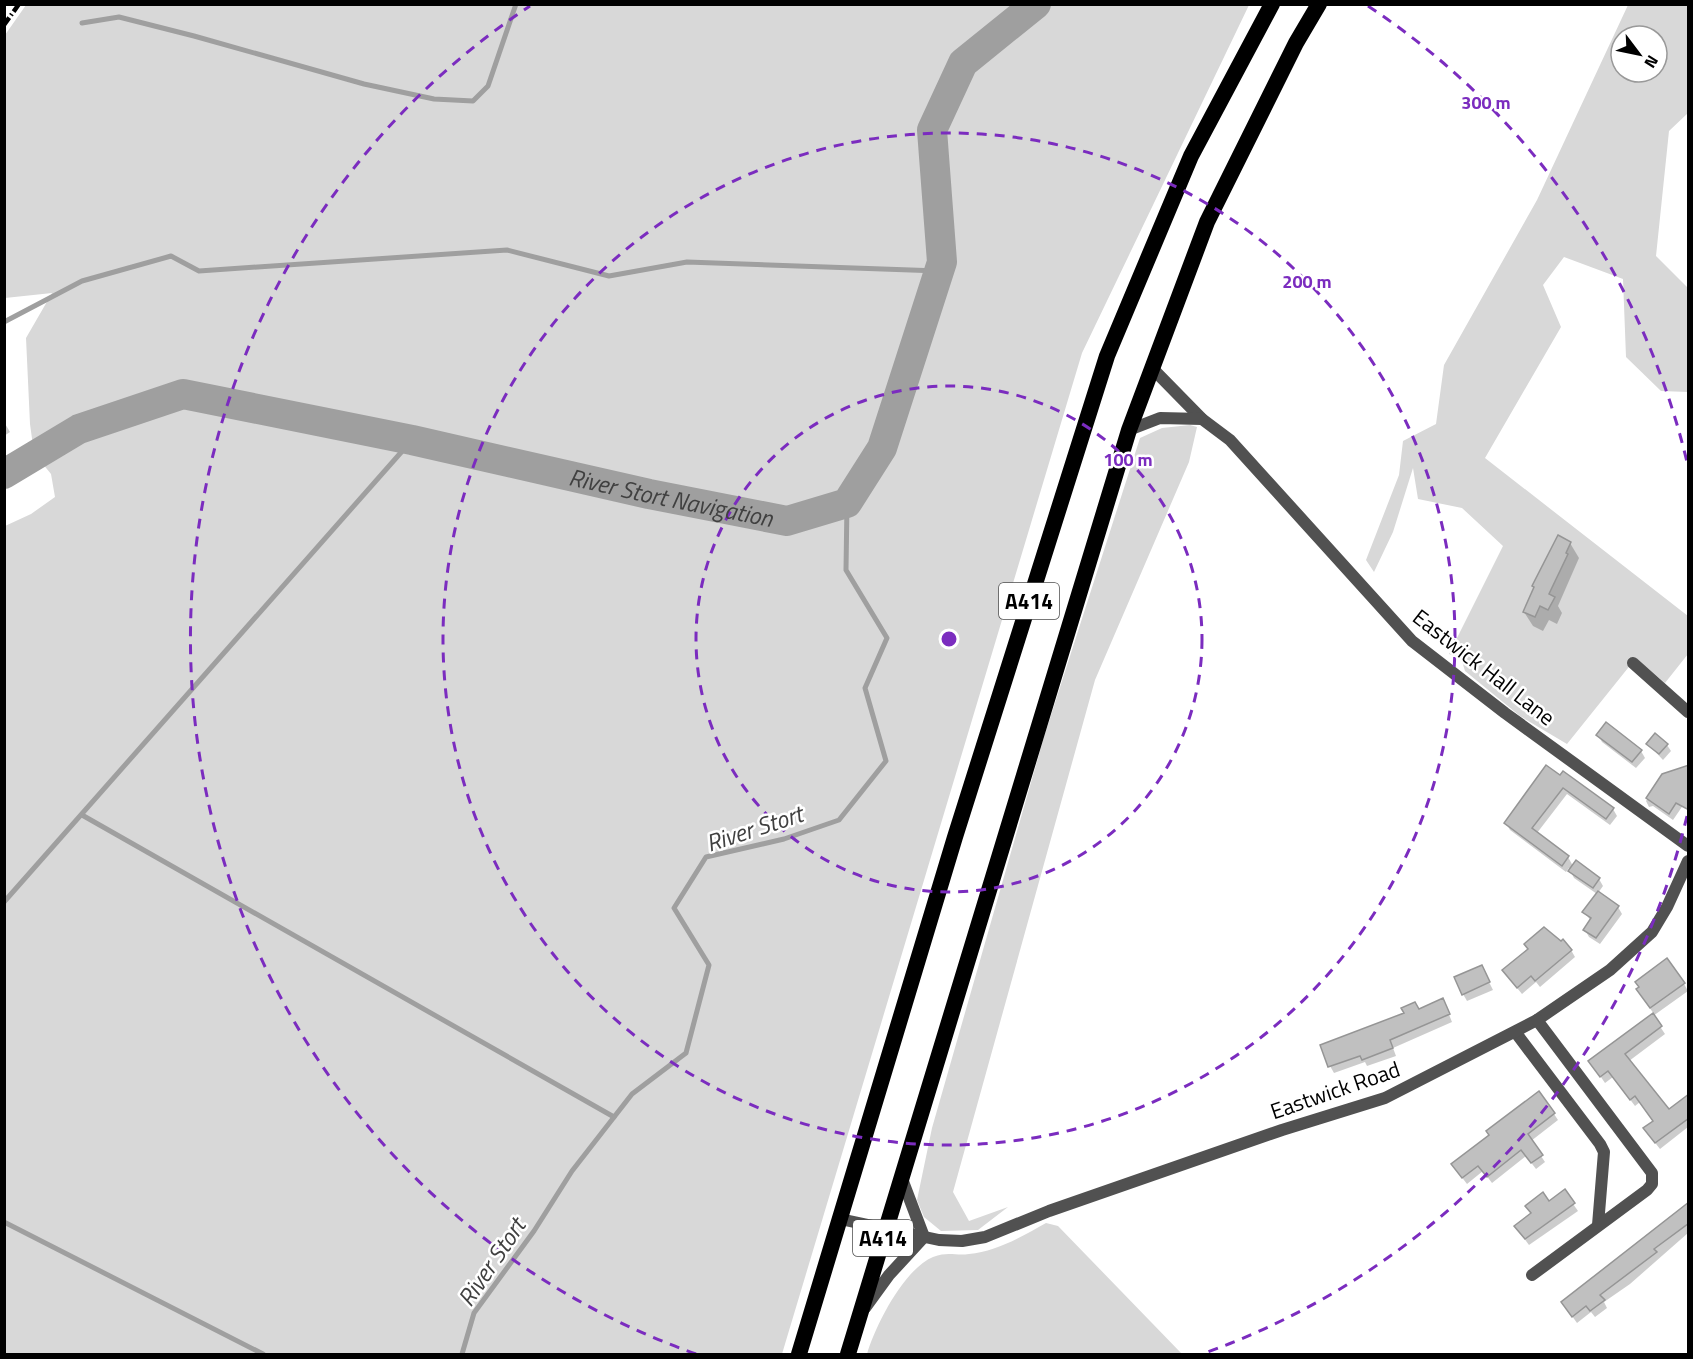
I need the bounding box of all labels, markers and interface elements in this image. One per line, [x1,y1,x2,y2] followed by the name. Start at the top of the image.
[1609,24,1669,84] north arrow
[1639,51,1665,73] text: N
[1461,89,1511,116] text: 300 m
[1282,268,1332,295] text: 200 m
[1103,446,1153,473] text: 100 m
[565,458,777,536] water label: River Stort Navigation
[999,583,1059,619] road number: A414
[1405,600,1563,734] street label: Eastwick Hall Lane
[939,629,959,649] centre of rings
[701,794,810,861] water label: River Stort
[1265,1052,1405,1128] street label: Eastwick Road
[448,1208,536,1313] water label: River Stort
[853,1220,913,1256] road number: A414

